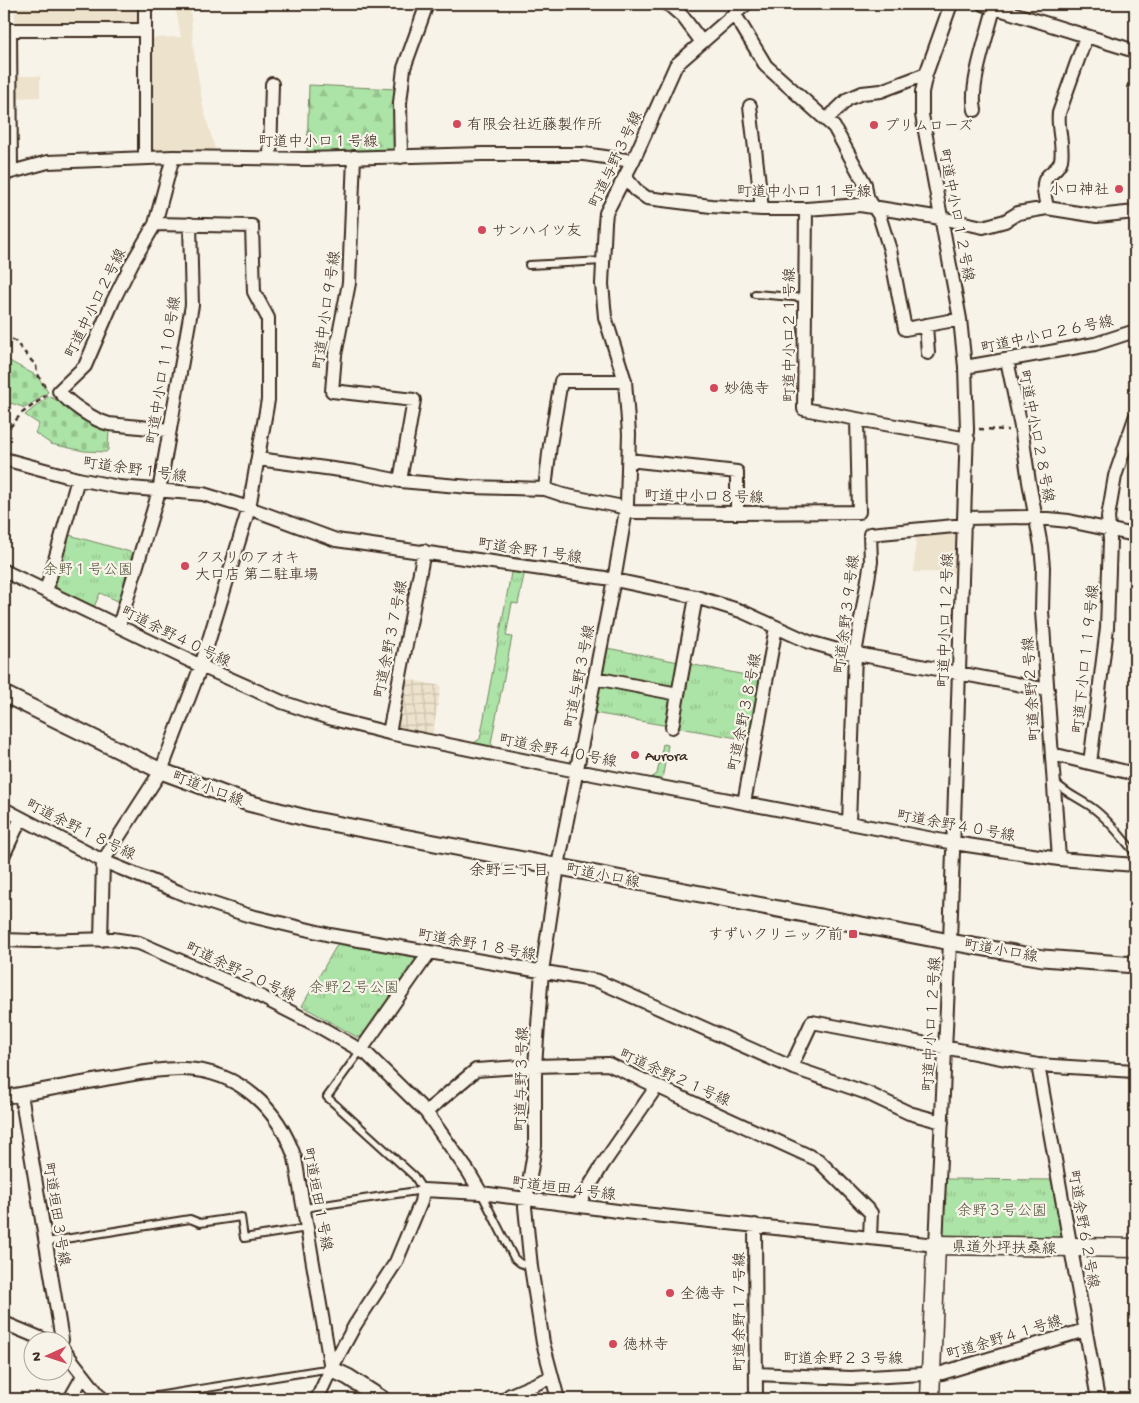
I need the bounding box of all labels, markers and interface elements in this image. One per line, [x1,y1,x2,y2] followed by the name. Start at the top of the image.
[586,108,647,211] street label: 町道与野３号線
[467,116,602,135] place label: 有限会社近藤製作所
[451,118,463,130] marker: 有限会社近藤製作所
[884,118,973,136] place label: プリムローズ
[868,119,880,131] marker: プリムローズ
[258,133,378,152] street label: 町道中小口１号線
[933,147,978,283] street label: 町道中小口１２号線
[1049,181,1109,200] place label: 小口神社
[736,183,872,202] street label: 町道中小口１１号線
[1113,183,1125,195] marker: 小口神社
[492,222,581,241] place label: サンハイツ友
[476,224,488,236] marker: サンハイツ友
[62,246,131,362] street label: 町道中小口２号線
[310,249,345,371] street label: 町道中小口９号線
[781,267,800,403] street label: 町道中小口２１号線
[143,295,186,446] street label: 町道中小口１１０号線
[979,312,1115,359] street label: 町道中小口２６号線
[1013,368,1058,504] street label: 町道中小口２８号線
[724,380,769,399] place label: 妙徳寺
[708,382,720,394] marker: 妙徳寺
[81,454,188,487] street label: 町道余野１号線
[644,487,764,508] street label: 町道中小口８号線
[476,535,583,568] street label: 町道余野１号線
[195,550,319,585] place label: クスリのアオキ 大口店 第二駐車場
[935,552,958,688] street label: 町道中小口１２号線
[831,553,864,675] street label: 町道余野３９号線
[179,560,191,572] marker: クスリのアオキ 大口店 第二駐車場
[43,561,133,580] park label: 余野１号公園
[371,579,412,700] street label: 町道余野３７号線
[1069,584,1104,735] street label: 町道下小口１１９号線
[117,603,233,672] street label: 町道余野４０号線
[561,623,600,730] street label: 町道与野３号線
[1019,636,1046,742] street label: 町道余野２号線
[725,652,766,773] street label: 町道余野３８号線
[497,731,618,772] street label: 町道余野４０号線
[645,748,688,766] place label: Aurora
[629,749,641,761] marker: Aurora
[169,768,246,811] street label: 町道小口線
[22,796,138,865] street label: 町道余野１８号線
[895,807,1016,846] street label: 町道余野４０号線
[564,860,641,893] street label: 町道小口線
[469,861,549,882] district label: 余野三丁目
[416,926,537,965] street label: 町道余野１８号線
[708,926,843,945] place label: すずいクリニック前
[847,928,859,940] marker: すずいクリニック前
[962,936,1039,967] street label: 町道小口線
[182,938,299,1006] street label: 町道余野２０号線
[919,956,946,1092] street label: 町道中小口１２号線
[309,979,399,998] park label: 余野２号公園
[512,1026,533,1132] street label: 町道与野３号線
[616,1045,733,1111] street label: 町道余野２１号線
[297,1146,336,1253] street label: 町道垣田１号線
[38,1161,73,1268] street label: 町道垣田３号線
[1063,1169,1102,1290] street label: 町道余野６２号線
[511,1174,617,1205] street label: 町道垣田４号線
[957,1202,1047,1221] park label: 余野３号公園
[951,1238,1057,1259] street label: 県道外坪扶桑線
[731,1252,750,1372] street label: 町道余野１７号線
[680,1285,725,1304] place label: 全徳寺
[664,1287,676,1299] marker: 全徳寺
[944,1312,1065,1365] street label: 町道余野４１号線
[22,1330,72,1380] north arrow
[623,1336,668,1355] place label: 徳林寺
[607,1338,619,1350] marker: 徳林寺
[783,1350,903,1369] street label: 町道余野２３号線
[29,1352,46,1362] text: N

